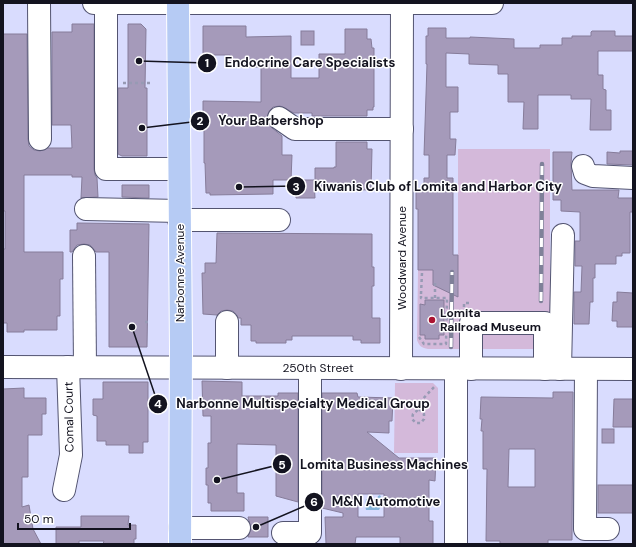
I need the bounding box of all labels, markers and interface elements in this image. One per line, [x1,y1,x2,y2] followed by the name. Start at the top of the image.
[197,50,403,75] callout: Endocrine Care Specialists
[225,54,395,71] text: Endocrine Care Specialists
[205,55,209,71] text: 1
[190,108,332,133] callout: Your Barbershop
[218,112,324,129] text: Your Barbershop
[197,113,204,129] text: 2
[286,174,570,199] callout: Kiwanis Club of Lomita and Harbor City
[314,178,562,195] text: Kiwanis Club of Lomita and Harbor City
[292,179,300,195] text: 3
[394,206,410,310] street label: Woodward Avenue
[172,224,188,322] street label: Narbonne Avenue
[440,305,541,335] place label: Lomita Railroad Museum
[427,315,437,325] marker: Lomita Railroad Museum
[282,360,354,376] street label: 250th Street
[60,381,78,452] street label: Comal Court
[148,391,438,416] callout: Narbonne Multispecialty Medical Group
[176,395,430,412] text: Narbonne Multispecialty Medical Group
[154,396,162,412] text: 4
[272,452,476,477] callout: Lomita Business Machines
[300,456,468,473] text: Lomita Business Machines
[278,457,286,473] text: 5
[304,489,448,514] callout: M&N Automotive
[332,493,441,510] text: M&N Automotive
[310,494,318,510] text: 6
[18,505,130,531] scale bar
[24,511,53,527] text: 50 m

